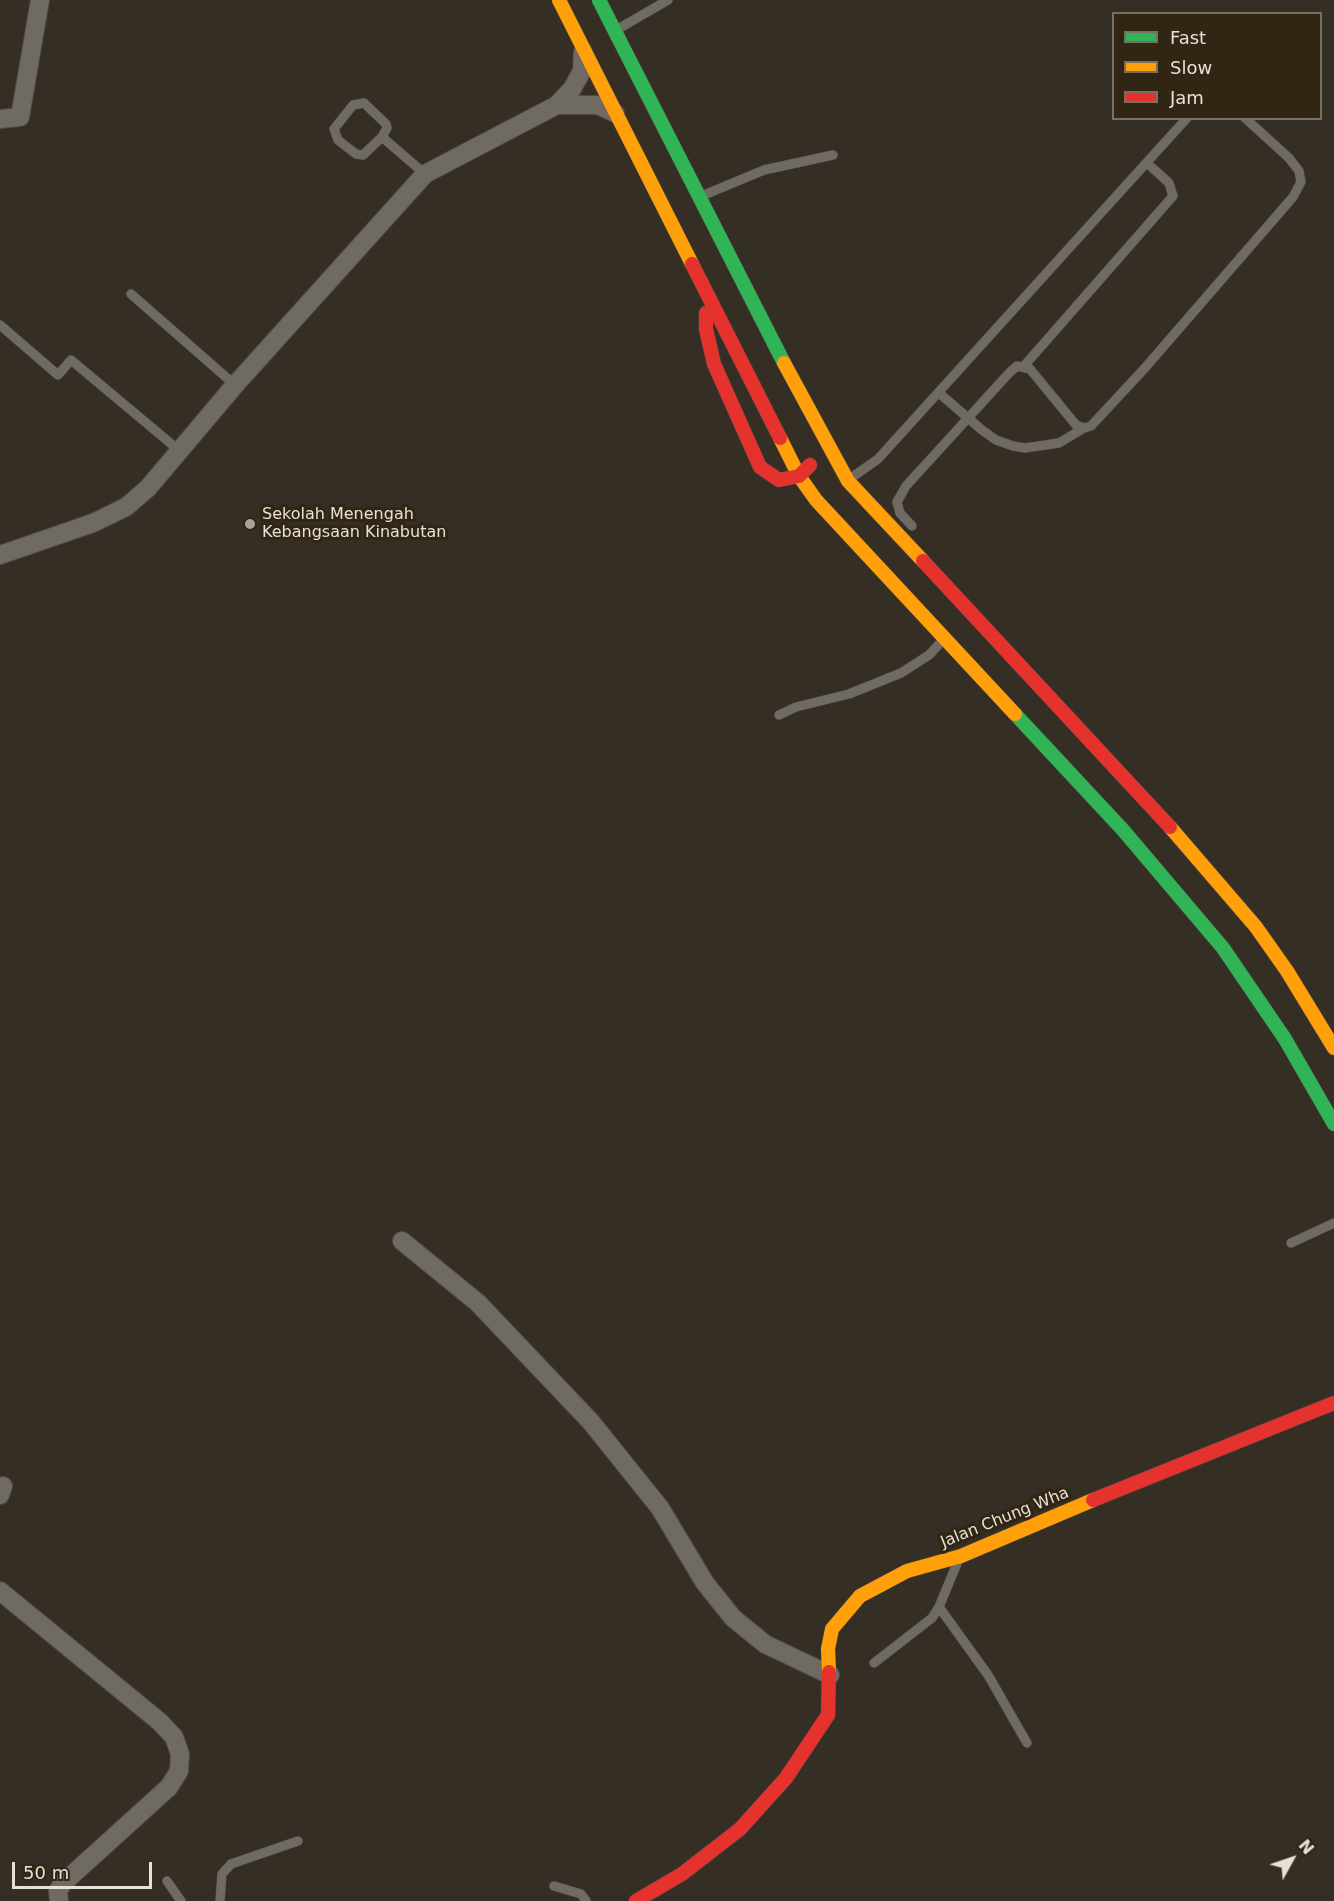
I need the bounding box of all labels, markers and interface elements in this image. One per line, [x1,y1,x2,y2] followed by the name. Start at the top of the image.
[1112,12,1322,120] legend
[1170,27,1206,48] text: Fast
[1170,57,1212,78] text: Slow
[1170,87,1204,108] text: Jam
[262,505,446,543] place label: Sekolah Menengah Kebangsaan Kinabutan
[243,517,257,531] marker: Sekolah Menengah Kebangsaan Kinabutan
[938,1484,1072,1552] street label: Jalan Chung Wha
[1262,1829,1322,1889] north arrow
[1295,1836,1318,1858] text: N
[15,1850,154,1888] scale bar
[23,1862,69,1883] text: 50 m

